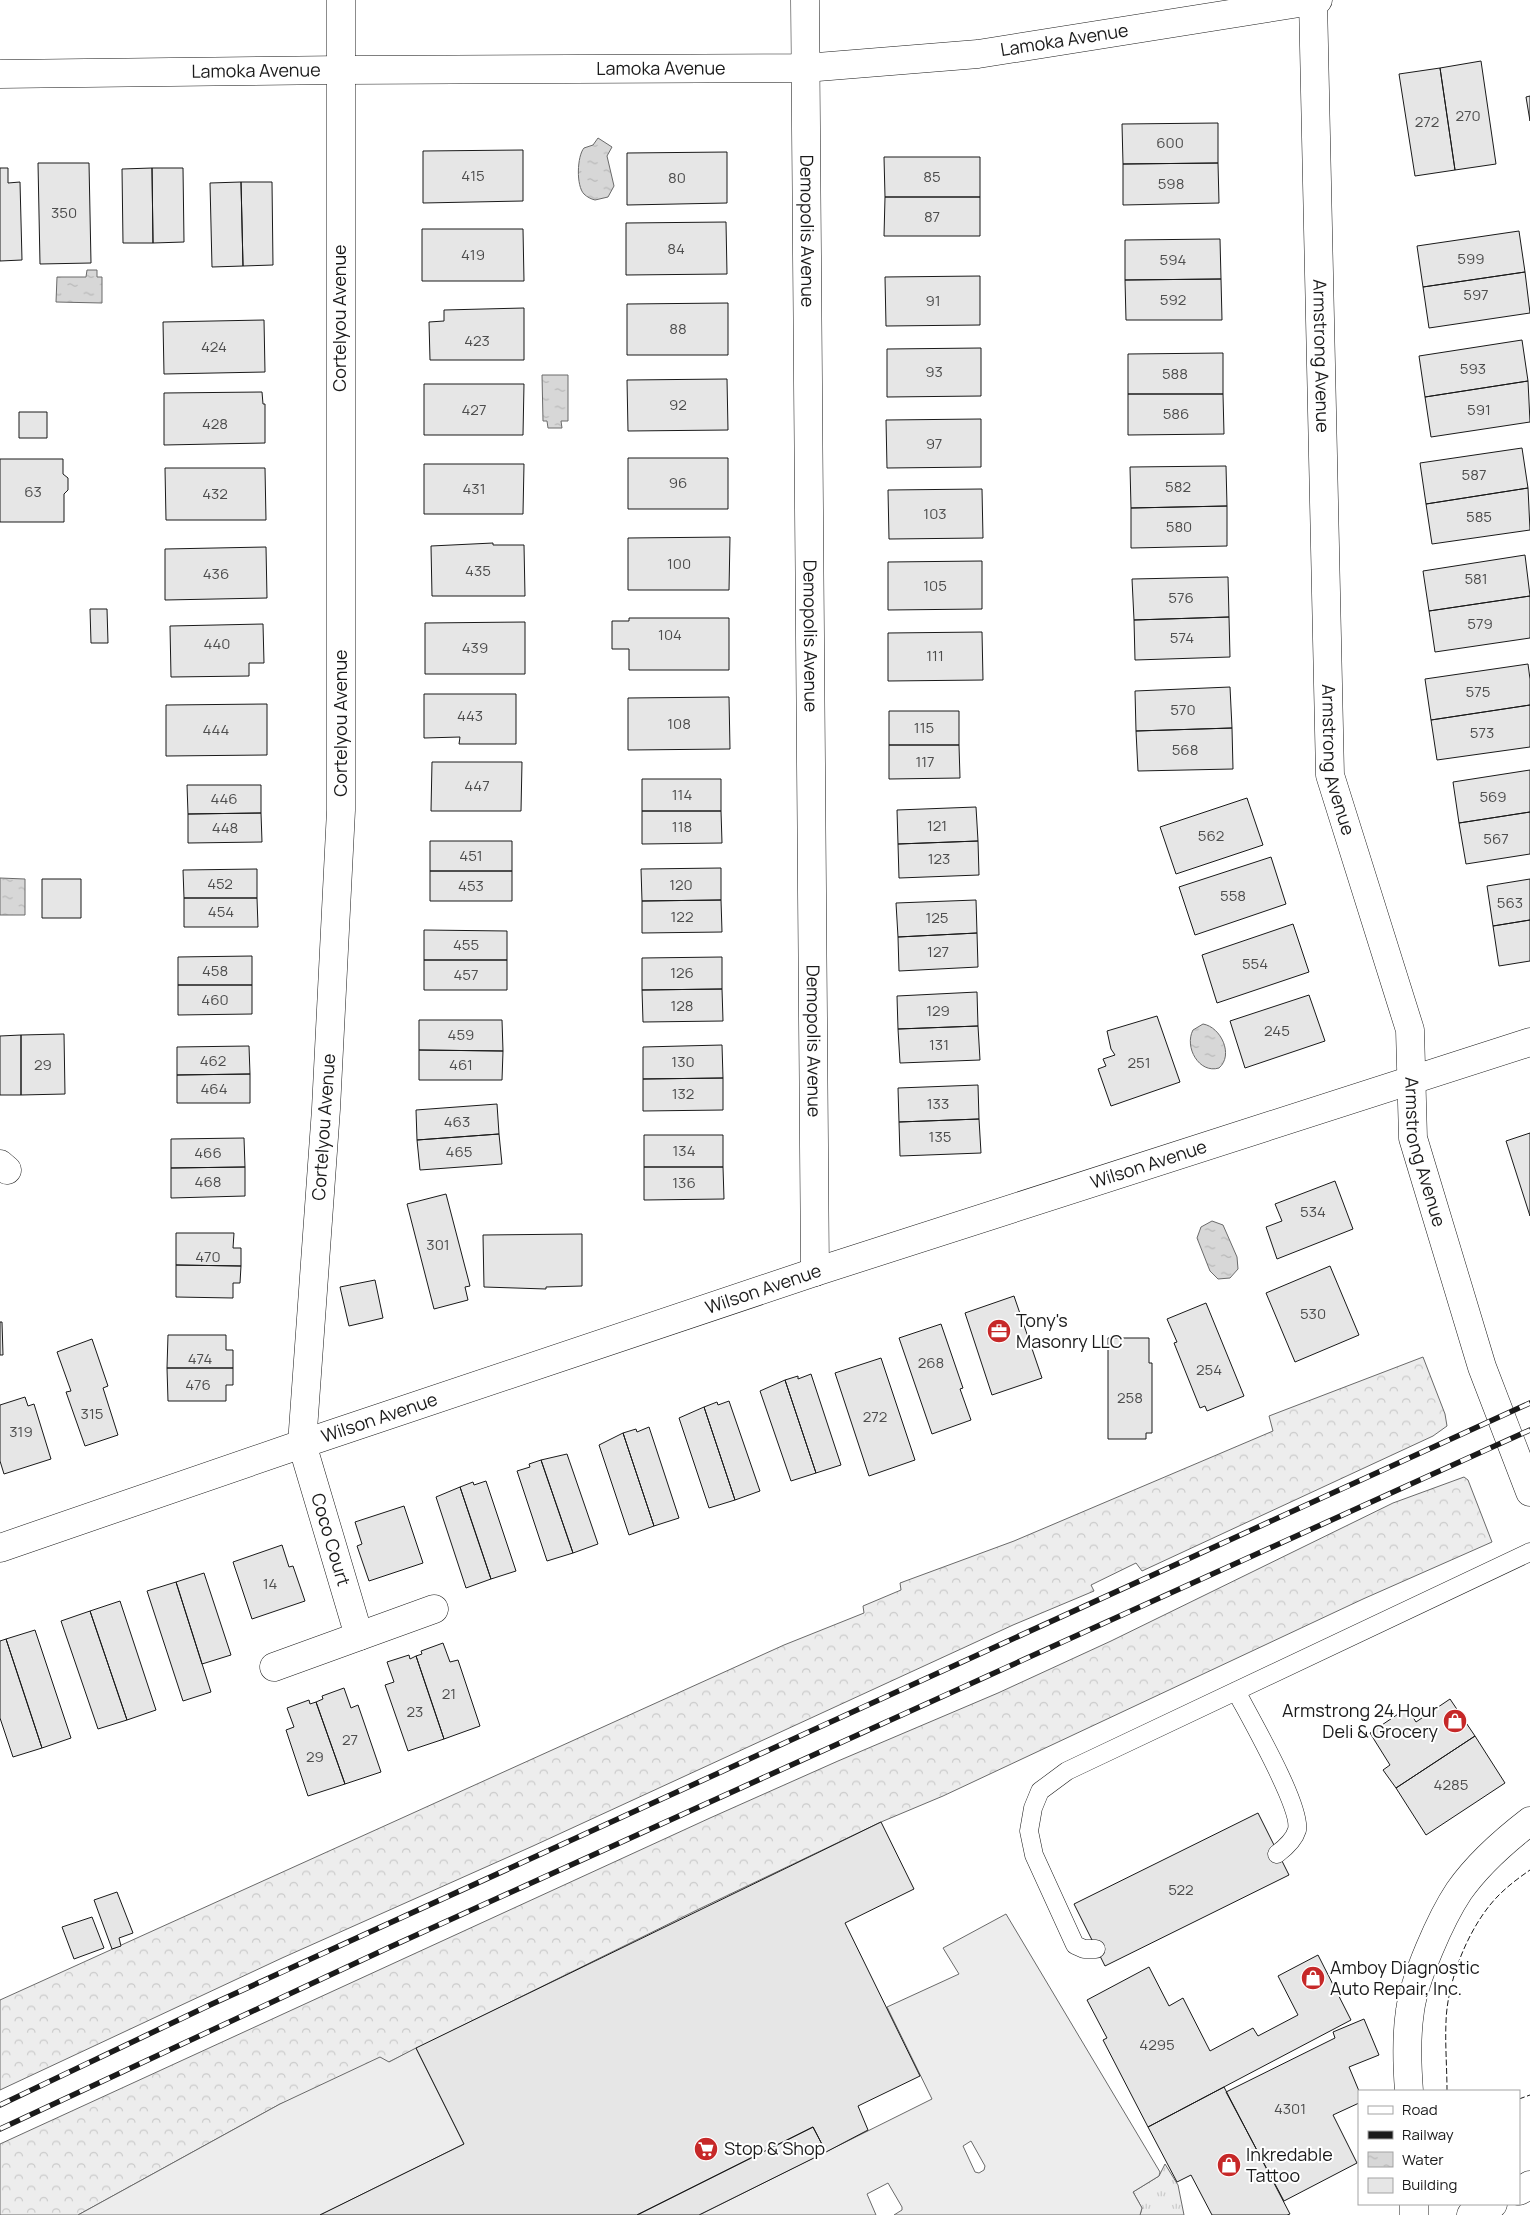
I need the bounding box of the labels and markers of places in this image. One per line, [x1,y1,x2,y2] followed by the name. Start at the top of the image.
[1016,1308,1123,1353] place label: Tony's Masonry LLC
[986,1318,1012,1344] office icon: Tony's Masonry LLC
[1282,1698,1439,1743] place label: Armstrong 24 Hour Deli & Grocery
[1442,1708,1468,1734] shop icon: Armstrong 24 Hour Deli & Grocery
[1330,1955,1480,2000] place label: Amboy Diagnostic Auto Repair, Inc.
[1300,1965,1326,1991] shop icon: Amboy Diagnostic Auto Repair, Inc.
[693,2136,719,2162] supermarket icon: Stop & Shop
[724,2136,825,2160] place label: Stop & Shop
[1246,2142,1333,2187] place label: Inkredable Tattoo
[1216,2152,1242,2178] shop icon: Inkredable Tattoo

